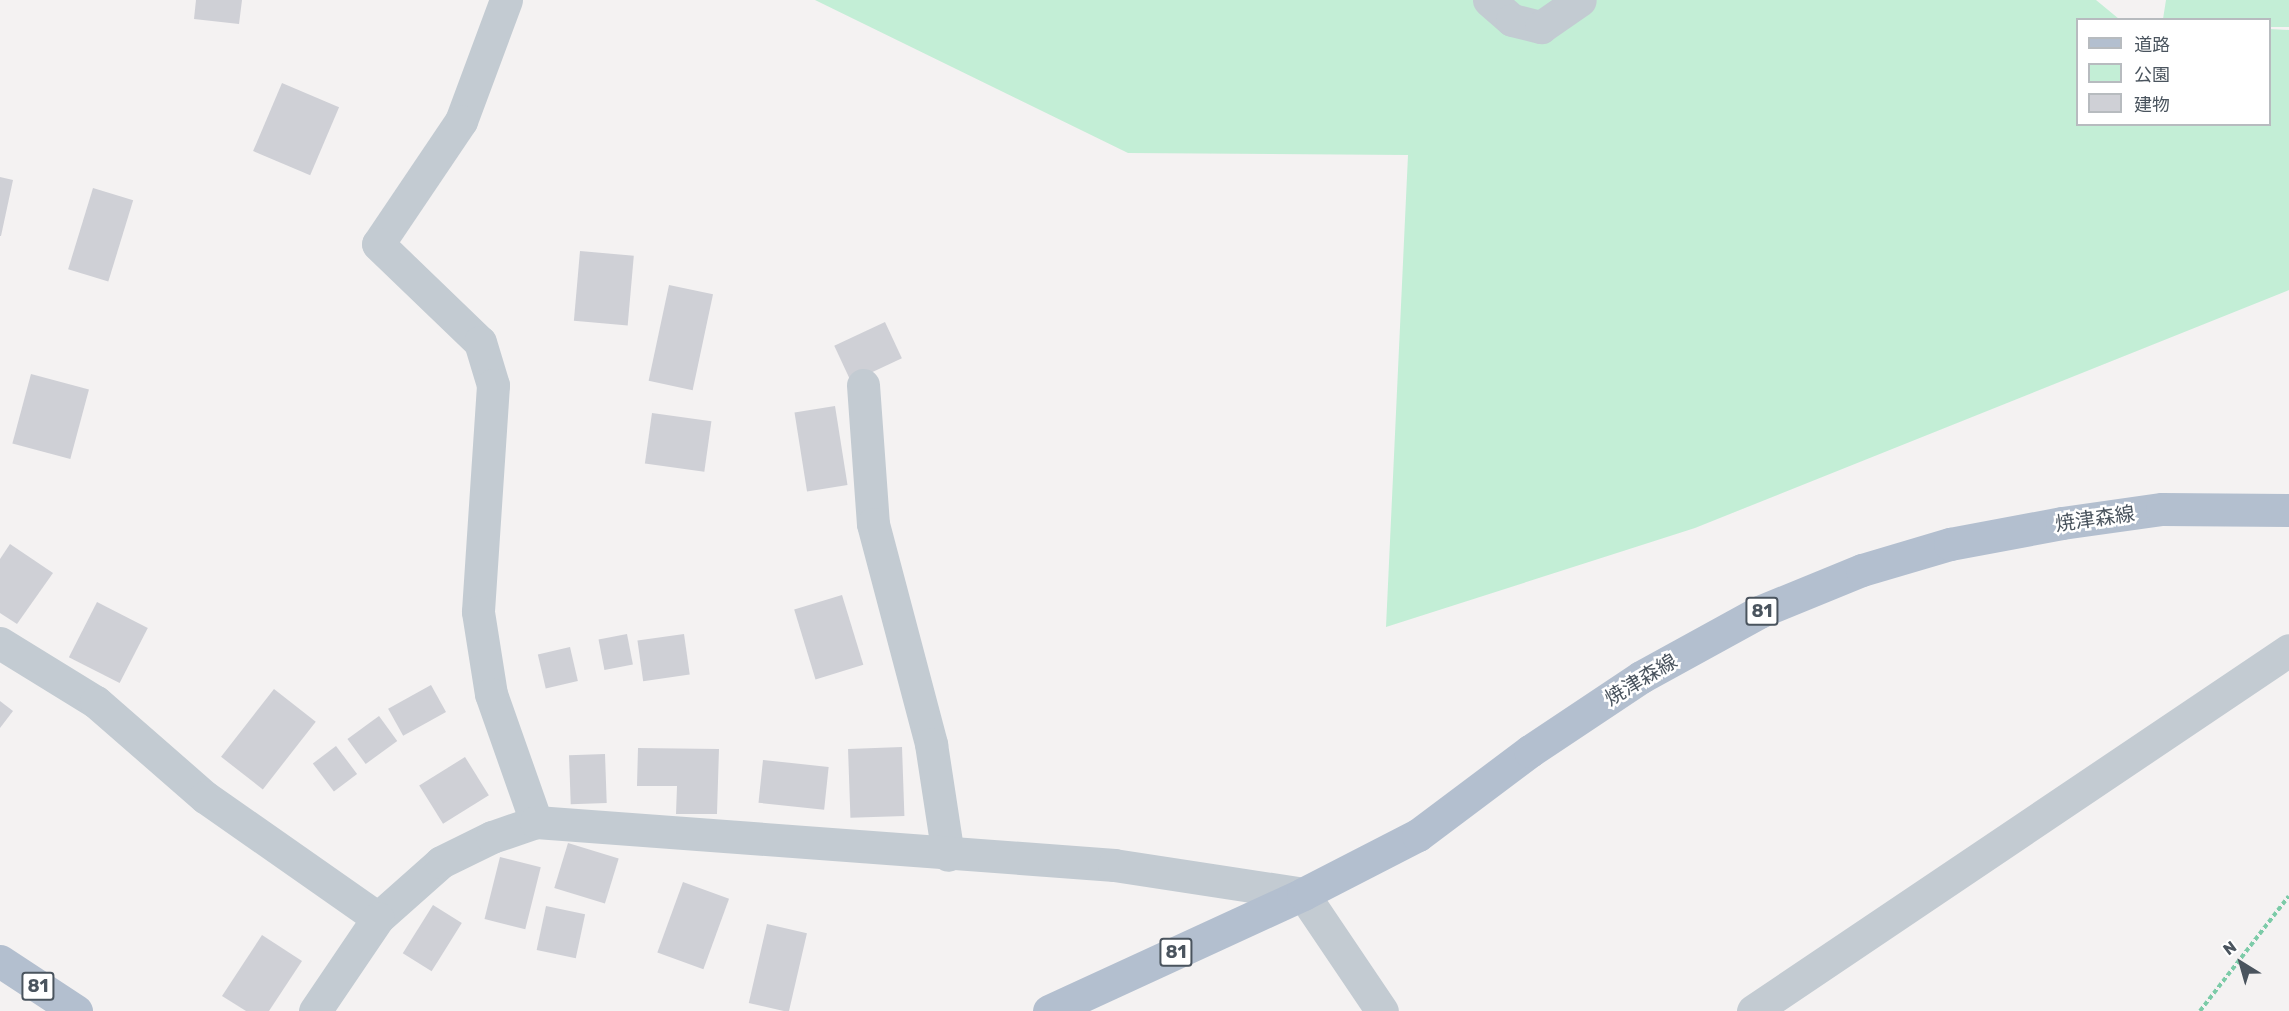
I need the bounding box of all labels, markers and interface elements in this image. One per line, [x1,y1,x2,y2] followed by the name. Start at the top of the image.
[2076,18,2271,126] legend
[2134,34,2170,56] text: 道路
[2134,64,2170,86] text: 公園
[2134,94,2170,116] text: 建物
[2054,502,2136,536] street label: 焼津森線
[1744,596,1780,626] road number: 81
[1601,649,1681,711] street label: 焼津森線
[2211,933,2271,993] north arrow
[1158,937,1194,967] road number: 81
[2220,937,2240,959] text: N
[20,971,56,1001] road number: 81

